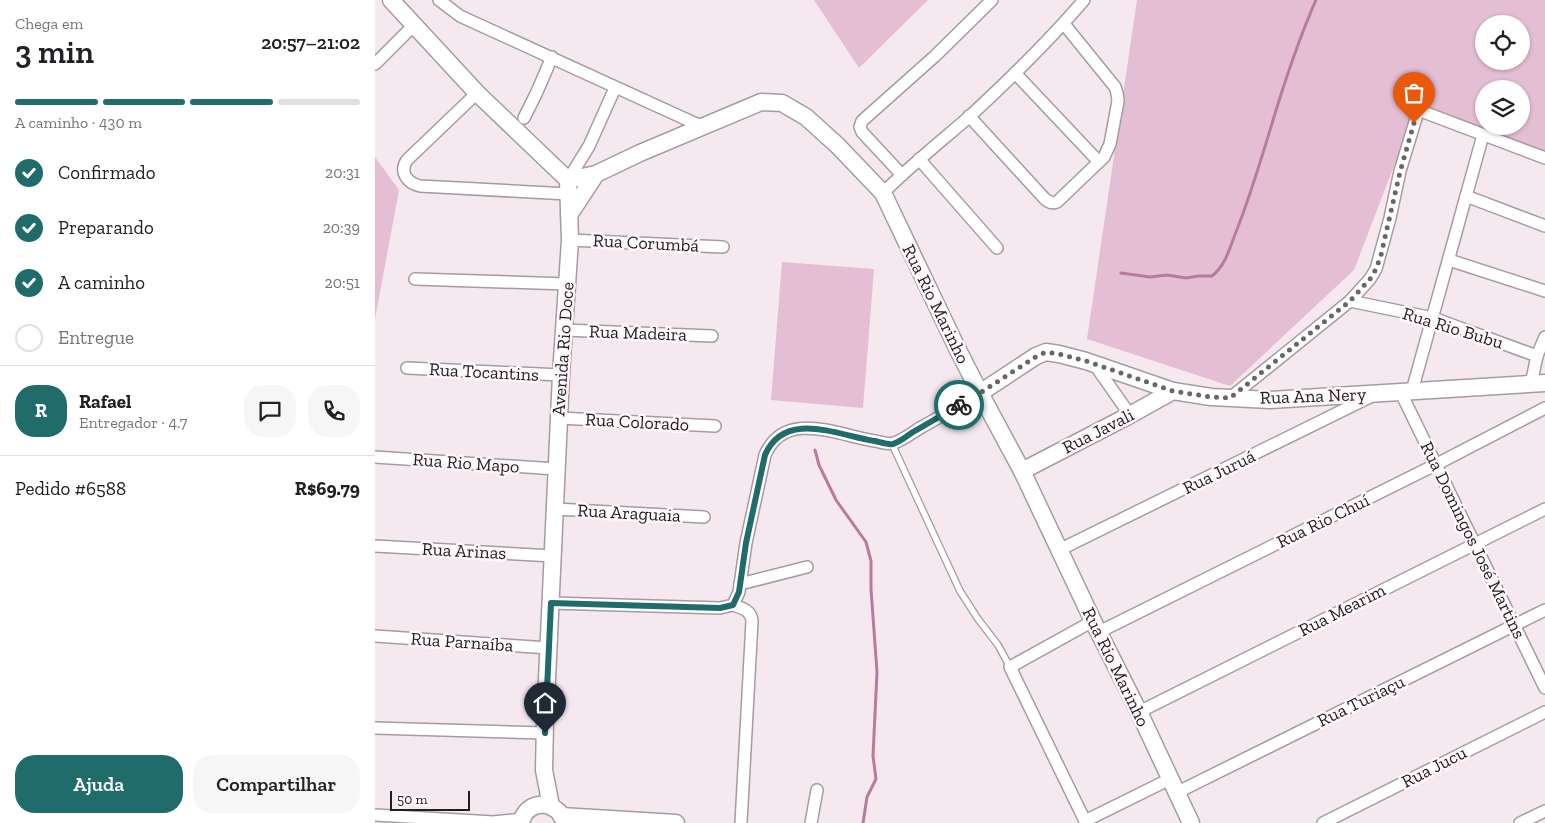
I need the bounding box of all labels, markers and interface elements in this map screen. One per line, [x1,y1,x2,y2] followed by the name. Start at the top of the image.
[15,14,83,33] text: Chega em
[1475,15,1530,135] map controls
[1475,15,1530,70] button: locate
[261,31,360,54] text: 20:57–21:02
[15,33,94,71] text: 3 min
[1393,72,1435,123] pin
[1400,79,1428,107] icon: bag
[1475,80,1530,135] button: layers
[15,113,142,132] text: A caminho · 430 m
[15,159,43,187] icon: check
[58,161,155,184] text: Confirmado
[325,163,360,182] text: 20:31
[15,214,43,242] icon: check
[58,216,154,239] text: Preparando
[323,218,360,237] text: 20:39
[592,229,700,257] street label: Rua Corumbá
[898,241,974,367] street label: Rua Rio Marinho
[15,269,43,297] icon: check
[58,271,145,294] text: A caminho
[325,273,360,292] text: 20:51
[547,281,579,417] street label: Avenida Rio Doce
[1400,302,1506,354] street label: Rua Rio Bubu
[589,320,688,346] street label: Rua Madeira
[58,326,134,349] text: Entregue
[428,358,540,386] street label: Rua Tocantins
[934,380,984,430] courier
[1259,383,1367,409] street label: Rua Ana Nery
[244,385,296,437] button: chat
[308,385,360,437] button: phone
[79,390,131,413] text: Rafael
[945,391,973,419] icon: bike
[35,399,47,422] text: R
[1059,404,1137,458] street label: Rua Javali
[584,408,690,436] street label: Rua Colorado
[79,413,187,432] text: Entregador · 4.7
[1416,438,1530,642] street label: Rua Domingos José Martins
[1179,445,1259,499] street label: Rua Juruá
[412,448,520,478] street label: Rua Rio Mapo
[15,477,126,500] text: Pedido #6588
[295,477,360,500] text: R$69.79
[1273,489,1373,553] street label: Rua Rio Chuí
[577,499,682,527] street label: Rua Araguaia
[421,538,507,564] street label: Rua Arinas
[1295,578,1390,641] street label: Rua Mearim
[1078,604,1154,730] street label: Rua Rio Marinho
[410,627,514,657] street label: Rua Parnaíba
[1314,670,1408,732] street label: Rua Turiaçu
[524,682,566,733] pin
[531,689,559,717] icon: home
[1398,741,1470,793] street label: Rua Jucu
[15,755,183,813] button: Ajuda
[193,755,360,813] button: Compartilhar
[390,788,470,811] scale bar
[397,791,428,808] text: 50 m

